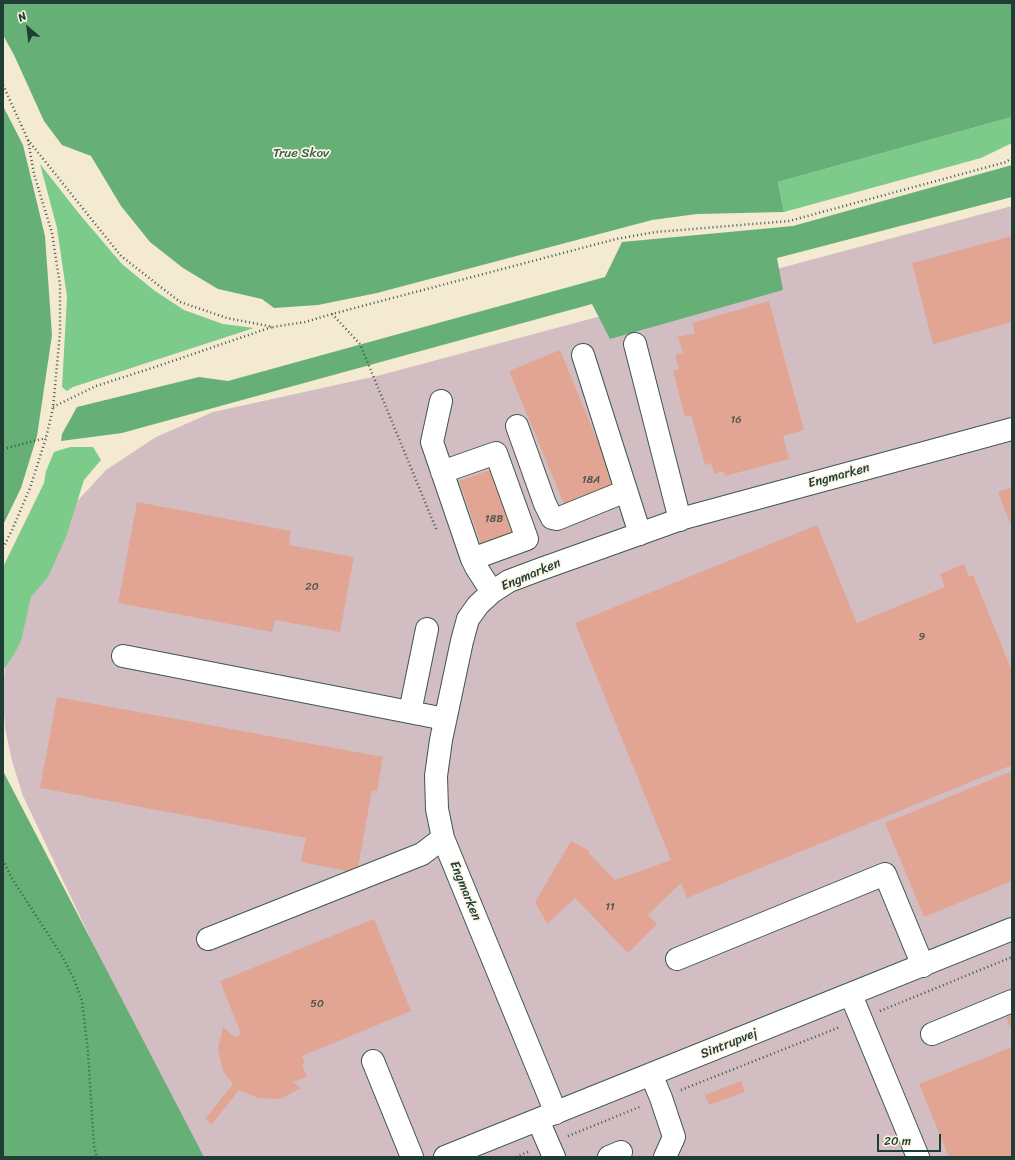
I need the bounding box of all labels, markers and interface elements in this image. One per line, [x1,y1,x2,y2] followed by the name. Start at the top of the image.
[14,7,30,27] text: N
[8,8,48,48] north arrow
[273,146,329,162] park label: True Skov
[731,413,741,427] house number: 16
[806,460,872,492] street label: Engmarken
[582,473,600,487] house number: 18A
[485,512,503,526] house number: 18B
[499,555,563,595] street label: Engmarken
[305,580,319,594] house number: 20
[919,630,925,644] house number: 9
[446,859,484,923] street label: Engmarken
[605,900,615,914] house number: 11
[310,997,324,1011] house number: 50
[698,1026,760,1062] street label: Sintrupvej
[879,1126,943,1152] scale bar
[884,1130,911,1152] text: 20 m

